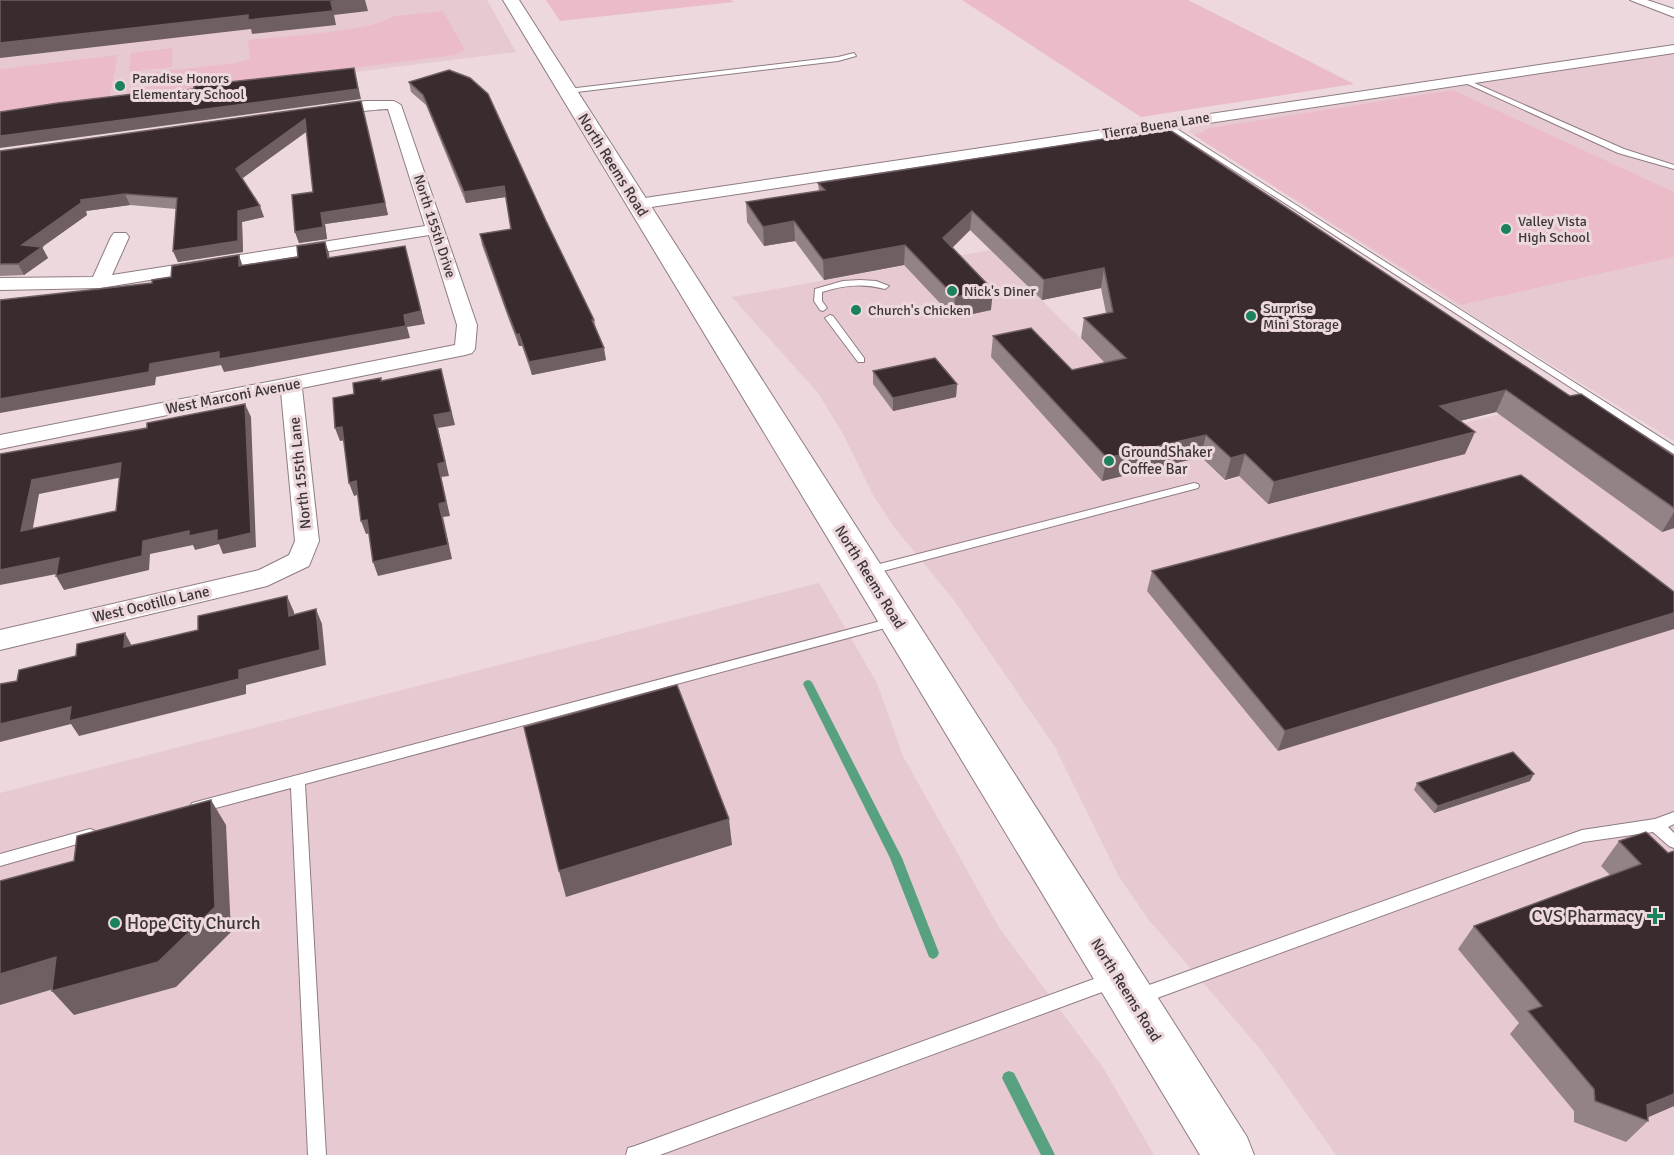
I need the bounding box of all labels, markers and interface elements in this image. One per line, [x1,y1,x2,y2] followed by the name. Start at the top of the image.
[132,70,245,103] place label: Paradise Honors Elementary School
[113,79,127,93] marker: Paradise Honors Elementary School
[1101,109,1211,142] street label: Tierra Buena Lane
[574,110,652,220] street label: North Reems Road
[410,172,459,280] street label: North 155th Drive
[1518,213,1590,246] place label: Valley Vista High School
[1499,222,1513,236] marker: Valley Vista High School
[964,283,1037,300] place label: Nick's Diner
[945,284,959,298] marker: Nick's Diner
[1263,300,1339,333] place label: Surprise Mini Storage
[868,302,971,319] place label: Church's Chicken
[849,303,863,317] marker: Church's Chicken
[1244,309,1258,323] marker: Surprise Mini Storage
[164,374,302,418] street label: West Marconi Avenue
[285,416,315,530] street label: North 155th Lane
[1121,443,1213,478] place label: GroundShaker Coffee Bar
[1102,454,1116,468] marker: GroundShaker Coffee Bar
[831,522,909,632] street label: North Reems Road
[91,582,211,626] street label: West Ocotillo Lane
[1532,905,1644,927] place label: CVS Pharmacy
[1648,909,1662,923] marker: CVS Pharmacy
[127,912,261,934] place label: Hope City Church
[108,916,122,930] marker: Hope City Church
[1087,935,1165,1045] street label: North Reems Road

